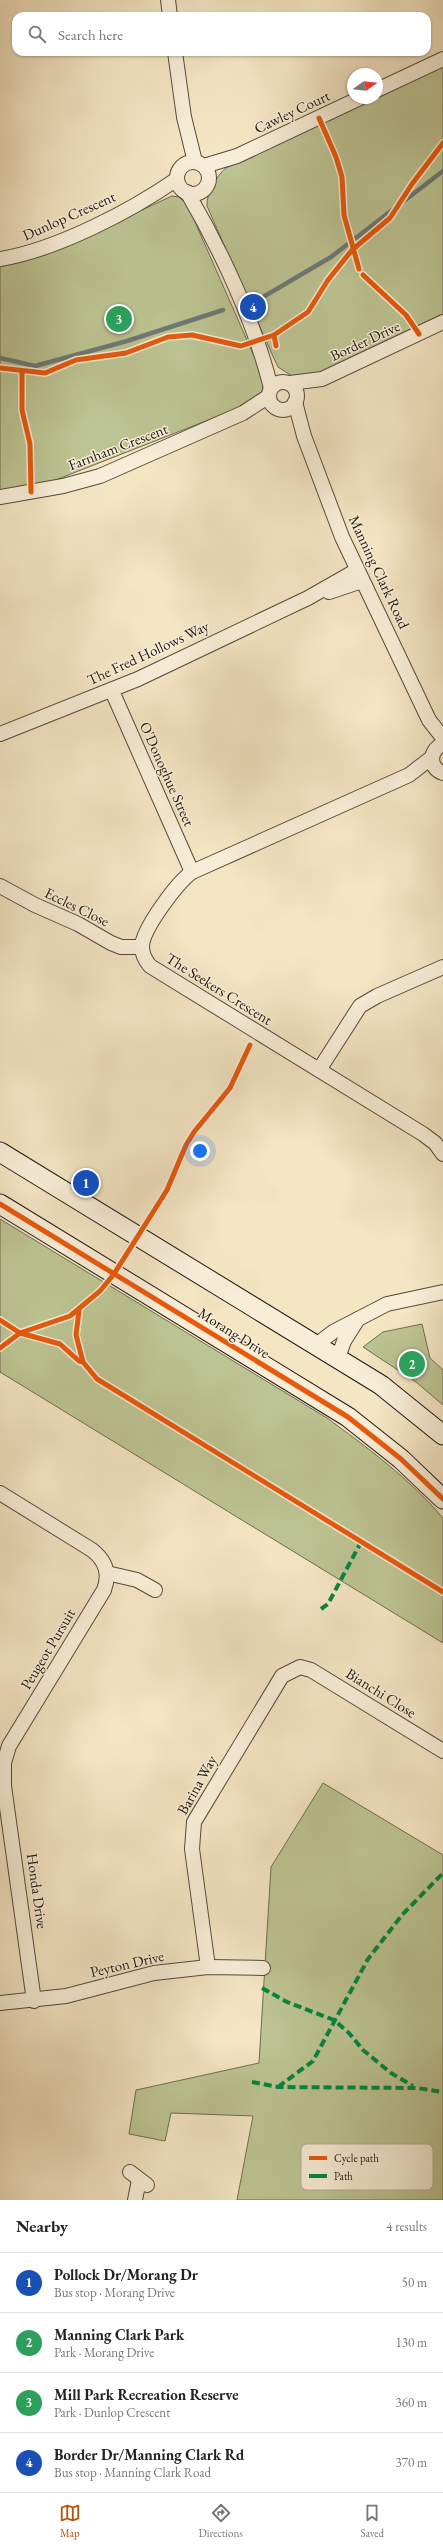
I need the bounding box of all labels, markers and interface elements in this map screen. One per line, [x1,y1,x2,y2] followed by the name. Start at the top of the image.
[12,12,431,56] search box
[26,23,48,45] icon: search
[58,25,123,44] text: Search here
[347,68,383,104] north arrow
[251,86,333,137] street label: Cawley Court
[19,186,118,244] street label: Dunlop Crescent
[240,292,266,322] pin: 4
[106,304,132,334] pin: 3
[327,316,403,365] street label: Border Drive
[65,419,171,474] street label: Farnham Crescent
[345,512,414,632] street label: Manning Clark Road
[84,616,212,689] street label: The Fred Hollows Way
[136,719,199,829] street label: O'Donoghue Street
[42,883,113,930] street label: Eccles Close
[163,948,276,1029] street label: The Seekers Crescent
[190,1141,210,1161] your location
[73,1168,99,1198] pin: 1
[195,1303,274,1362] street label: Morang Drive
[399,1349,425,1379] pin: 2
[16,1605,79,1693] street label: Peugeot Pursuit
[343,1664,420,1722] street label: Bianchi Close
[172,1751,221,1818] street label: Barina Way
[23,1852,52,1930] street label: Honda Drive
[88,1946,166,1981] street label: Peyton Drive
[301,2144,433,2190] legend
[334,2151,379,2165] text: Cycle path
[334,2169,353,2183] text: Path
[16,2215,68,2237] text: Nearby
[386,2218,427,2235] text: 4 results
[54,2265,198,2284] text: Pollock Dr/Morang Dr
[26,2274,32,2291] text: 1
[402,2274,427,2291] text: 50 m
[54,2284,175,2301] text: Bus stop · Morang Drive
[54,2325,184,2344] text: Manning Clark Park
[26,2334,32,2351] text: 2
[396,2334,427,2351] text: 130 m
[54,2344,154,2361] text: Park · Morang Drive
[54,2385,239,2404] text: Mill Park Recreation Reserve
[26,2394,32,2411] text: 3
[396,2394,427,2411] text: 360 m
[54,2404,170,2421] text: Park · Dunlop Crescent
[54,2445,244,2464] text: Border Dr/Manning Clark Rd
[26,2454,32,2471] text: 4
[396,2454,427,2471] text: 370 m
[54,2464,211,2481] text: Bus stop · Manning Clark Road
[59,2502,81,2540] tab: Map
[199,2502,243,2540] tab: Directions
[361,2502,384,2540] tab: Saved

